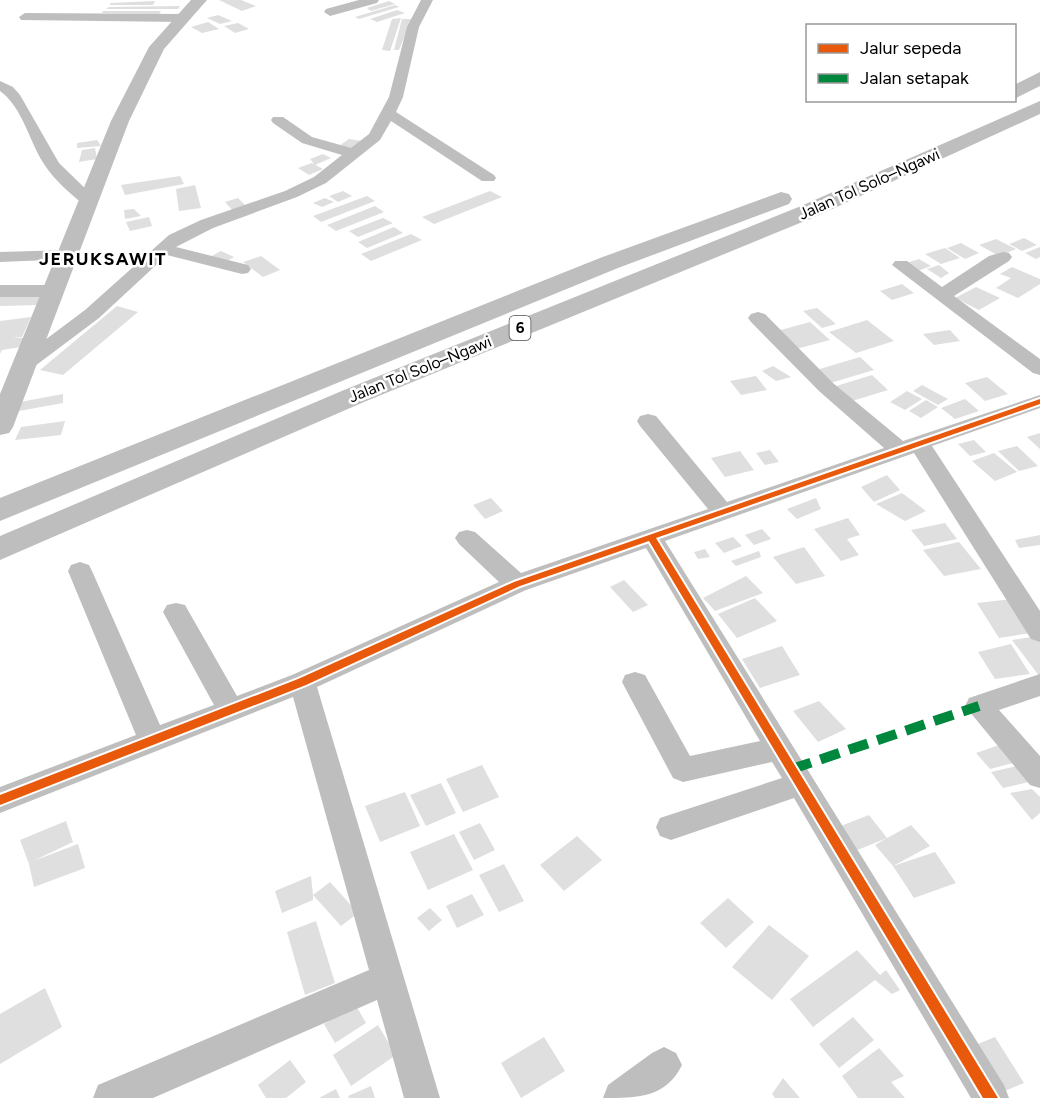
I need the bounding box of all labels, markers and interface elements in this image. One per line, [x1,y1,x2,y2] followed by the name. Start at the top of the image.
[806,24,1016,102] legend
[860,37,961,59] text: Jalur sepeda
[860,67,969,89] text: Jalan setapak
[796,144,942,224] street label: Jalan Tol Solo–Ngawi
[39,248,167,270] district label: JERUKSAWIT
[510,316,530,340] road number: 6
[346,332,494,406] street label: Jalan Tol Solo–Ngawi

